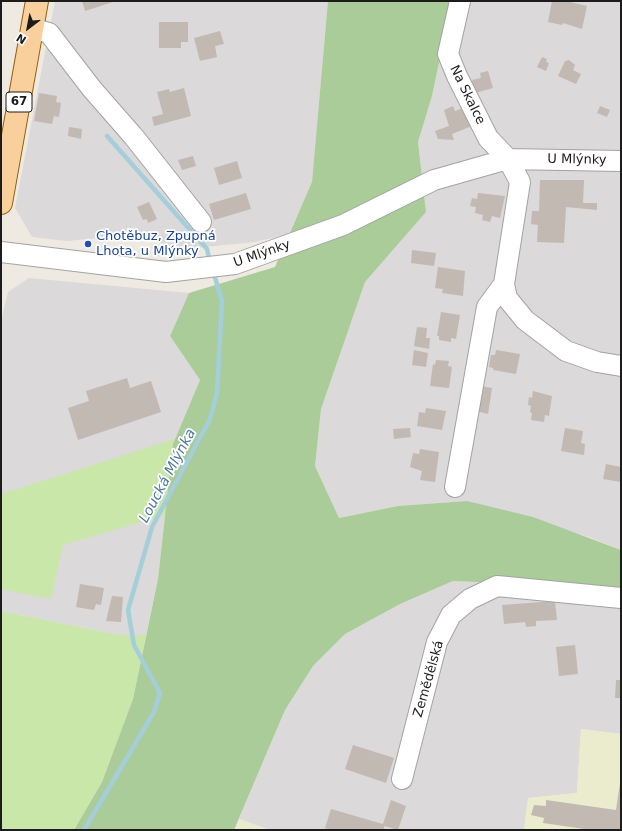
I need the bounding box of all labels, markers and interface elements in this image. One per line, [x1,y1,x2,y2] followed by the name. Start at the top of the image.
[8,8,48,48] north arrow
[14,31,29,47] text: N
[446,63,488,127] street label: Na Skalce
[6,92,32,112] road number: 67
[547,152,607,168] street label: U Mlýnky
[96,229,216,260] place label: Chotěbuz, Zpupná Lhota, u Mlýnky
[231,237,293,271] street label: U Mlýnky
[83,239,93,249] marker: Chotěbuz, Zpupná Lhota, u Mlýnky
[136,426,200,526] water label: Loucká Mlýnka
[411,639,447,719] street label: Zemědělská

